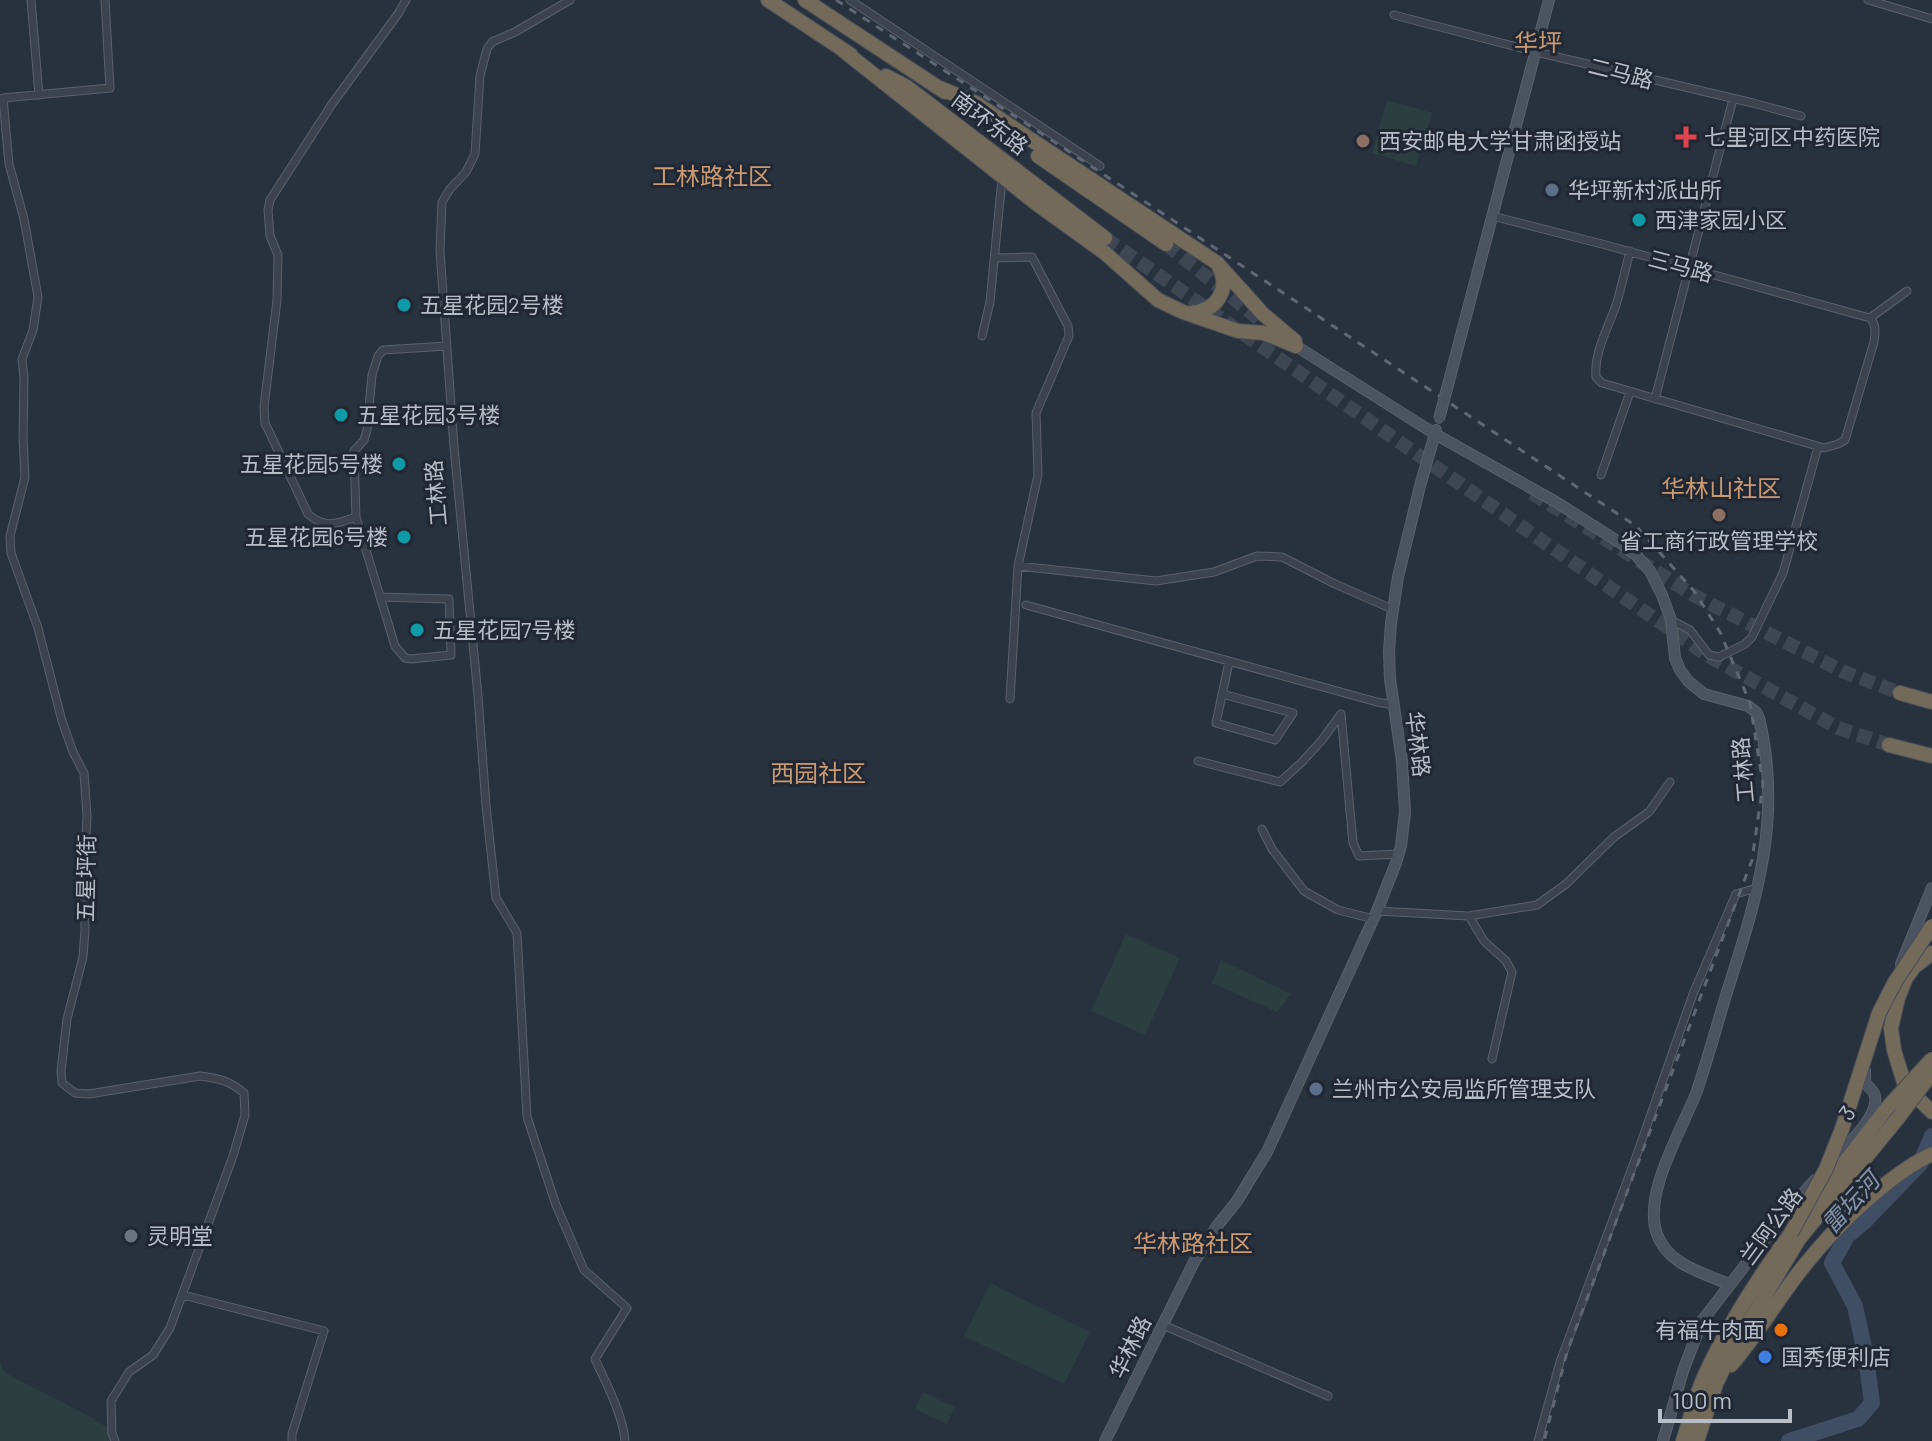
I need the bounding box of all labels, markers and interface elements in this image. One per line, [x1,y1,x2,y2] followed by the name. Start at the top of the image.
[1514,27,1562,56] district label: 华坪
[1586,51,1656,93] street label: 二马路
[948,85,1034,159] street label: 南环东路
[1704,123,1880,149] place label: 七里河区中药医院
[1675,126,1697,148] marker: 七里河区中药医院
[1379,127,1621,153] place label: 西安邮电大学甘肃函授站
[1354,132,1372,150] marker: 西安邮电大学甘肃函授站
[652,161,772,190] district label: 工林路社区
[1568,176,1722,202] place label: 华坪新村派出所
[1543,181,1561,199] marker: 华坪新村派出所
[1655,206,1787,232] place label: 西津家园小区
[1630,211,1648,229] marker: 西津家园小区
[1646,244,1717,286] street label: 三马路
[420,291,564,317] place label: 五星花园2号楼
[395,296,413,314] marker: 五星花园2号楼
[357,401,500,427] place label: 五星花园3号楼
[332,406,350,424] marker: 五星花园3号楼
[240,450,383,476] place label: 五星花园5号楼
[390,455,408,473] marker: 五星花园5号楼
[419,459,451,527] street label: 工林路
[1661,473,1781,502] district label: 华林山社区
[1710,506,1728,524] marker: 省工商行政管理学校
[245,523,388,549] place label: 五星花园6号楼
[1620,527,1818,553] place label: 省工商行政管理学校
[395,528,413,546] marker: 五星花园6号楼
[433,616,575,642] place label: 五星花园7号楼
[408,621,426,639] marker: 五星花园7号楼
[1402,710,1436,778] street label: 华林路
[1726,736,1758,804] street label: 工林路
[770,758,866,787] district label: 西园社区
[71,834,99,922] street label: 五星坪街
[1332,1075,1596,1101] place label: 兰州市公安局监所管理支队
[1307,1080,1325,1098] marker: 兰州市公安局监所管理支队
[1832,1100,1860,1125] street label: 3
[1815,1163,1887,1238] water label: 雷坛河
[1734,1182,1807,1269] street label: 兰阿公路
[147,1222,213,1248] place label: 灵明堂
[122,1227,140,1245] marker: 灵明堂
[1133,1228,1253,1257] district label: 华林路社区
[1103,1311,1155,1382] street label: 华林路
[1655,1316,1765,1342] place label: 有福牛肉面
[1772,1321,1790,1339] marker: 有福牛肉面
[1781,1343,1891,1369] place label: 国秀便利店
[1756,1348,1774,1366] marker: 国秀便利店
[1660,1373,1790,1423] scale bar
[1672,1385,1732,1414] text: 100 m

